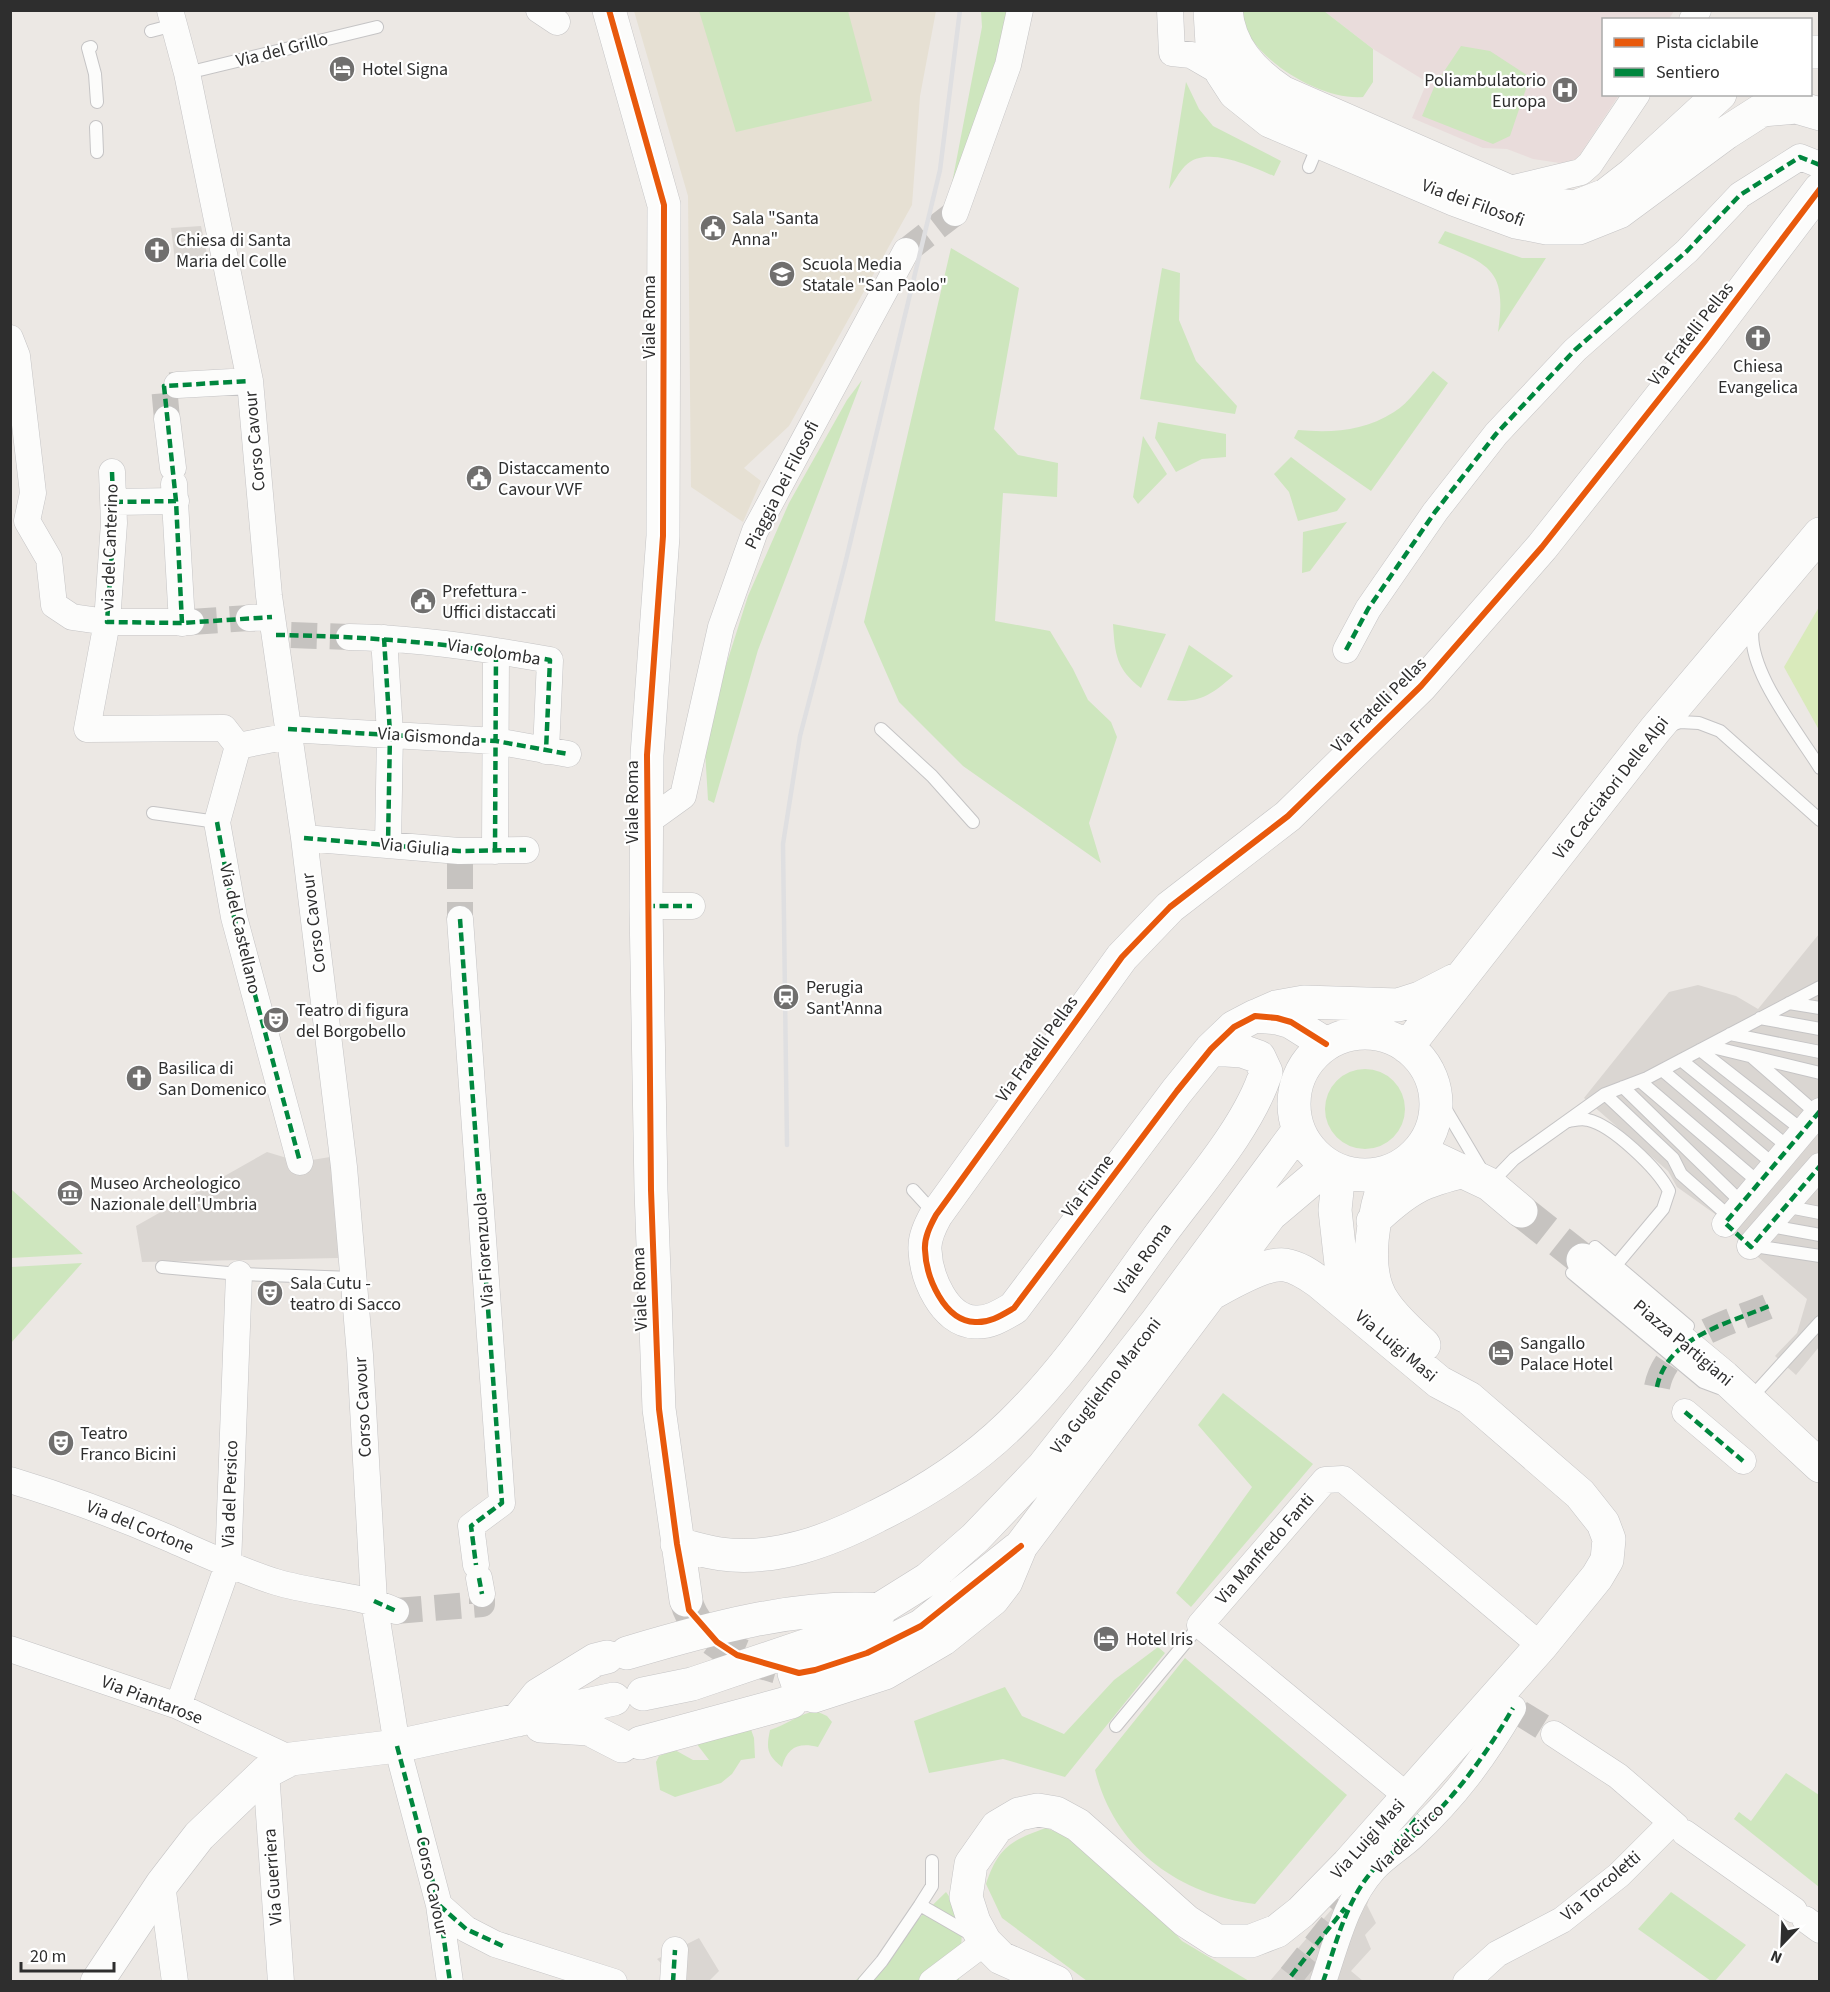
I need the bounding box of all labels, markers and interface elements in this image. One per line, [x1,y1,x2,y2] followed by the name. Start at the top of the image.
[1602,18,1812,96] legend
[233,26,331,74] street label: Via del Grillo
[1656,30,1759,55] text: Pista ciclabile
[327,54,357,84] hotel icon: Hotel Signa
[362,57,448,82] place label: Hotel Signa
[1656,60,1720,85] text: Sentiero
[1424,68,1546,114] place label: Poliambulatorio Europa
[1550,75,1580,105] hospital icon: Poliambulatorio Europa
[1418,173,1528,233] street label: Via dei Filosofi
[732,206,819,252] place label: Sala "Santa Anna"
[698,213,728,243] public building icon: Sala "Santa Anna"
[176,228,291,274] place label: Chiesa di Santa Maria del Colle
[142,235,172,265] church icon: Chiesa di Santa Maria del Colle
[802,252,947,298] place label: Scuola Media Statale "San Paolo"
[767,259,797,289] school or university icon: Scuola Media Statale "San Paolo"
[637,275,662,359] street label: Viale Roma
[1642,277,1740,391] street label: Via Fratelli Pellas
[1743,323,1773,353] church icon: Chiesa Evangelica
[1718,354,1798,400] place label: Chiesa Evangelica
[238,389,272,492] street label: Corso Cavour
[739,416,825,554] street label: Piaggia Dei Filosofi
[498,456,610,502] place label: Distaccamento Cavour VVF
[464,463,494,493] public building icon: Distaccamento Cavour VVF
[95,483,125,611] street label: via del Canterino
[442,579,556,625] place label: Prefettura - Uffici distaccati
[408,586,438,616] public building icon: Prefettura - Uffici distaccati
[445,632,543,672] street label: Via Colomba
[1326,652,1432,758] street label: Via Fratelli Pellas
[1547,711,1675,865] street label: Via Cacciatori Delle Alpi
[377,721,481,753] street label: Via Gismonda
[620,760,645,844] street label: Viale Roma
[379,832,451,862] street label: Via Giulia
[213,862,267,996] street label: Via del Castellano
[295,871,333,974] street label: Corso Cavour
[806,975,883,1021] place label: Perugia Sant'Anna
[771,982,801,1012] station icon: Perugia Sant'Anna
[990,991,1084,1107] street label: Via Fratelli Pellas
[296,998,409,1044] place label: Teatro di figura del Borgobello
[261,1005,291,1035] theatre icon: Teatro di figura del Borgobello
[158,1056,267,1102] place label: Basilica di San Domenico
[124,1063,154,1093] church icon: Basilica di San Domenico
[1056,1149,1120,1223] street label: Via Fiume
[90,1171,257,1217] place label: Museo Archeologico Nazionale dell'Umbria
[55,1178,85,1208] museum icon: Museo Archeologico Nazionale dell'Umbria
[468,1192,500,1308] street label: Via Fiorenzuola
[1108,1218,1178,1300] street label: Viale Roma
[626,1247,654,1331] street label: Viale Roma
[290,1271,401,1317] place label: Sala Cutu - teatro di Sacco
[255,1278,285,1308] theatre icon: Sala Cutu - teatro di Sacco
[1628,1294,1738,1392] street label: Piazza Partigiani
[1350,1304,1442,1388] street label: Via Luigi Masi
[1045,1312,1167,1460] street label: Via Guglielmo Marconi
[1520,1331,1613,1377] place label: Sangallo Palace Hotel
[1486,1338,1516,1368] hotel icon: Sangallo Palace Hotel
[348,1355,378,1458] street label: Corso Cavour
[80,1421,176,1467] place label: Teatro Franco Bicini
[46,1428,76,1458] theatre icon: Teatro Franco Bicini
[216,1440,244,1548] street label: Via del Persico
[1210,1488,1320,1610] street label: Via Manfredo Fanti
[82,1494,198,1560] street label: Via del Cortone
[1091,1624,1121,1654] hotel icon: Hotel Iris
[1126,1627,1193,1652] place label: Hotel Iris
[98,1669,206,1731] street label: Via Piantarose
[1325,1793,1411,1885] street label: Via Luigi Masi
[1366,1798,1450,1880] street label: Via del Circo
[257,1828,289,1926] street label: Via Guerriera
[409,1834,455,1939] street label: Corso Cavour
[1556,1845,1646,1927] street label: Via Torcoletti
[1752,1914,1812,1974] north arrow
[21,1935,114,1973] scale bar
[30,1944,66,1969] text: 20 m
[1767,1945,1786,1969] text: N

